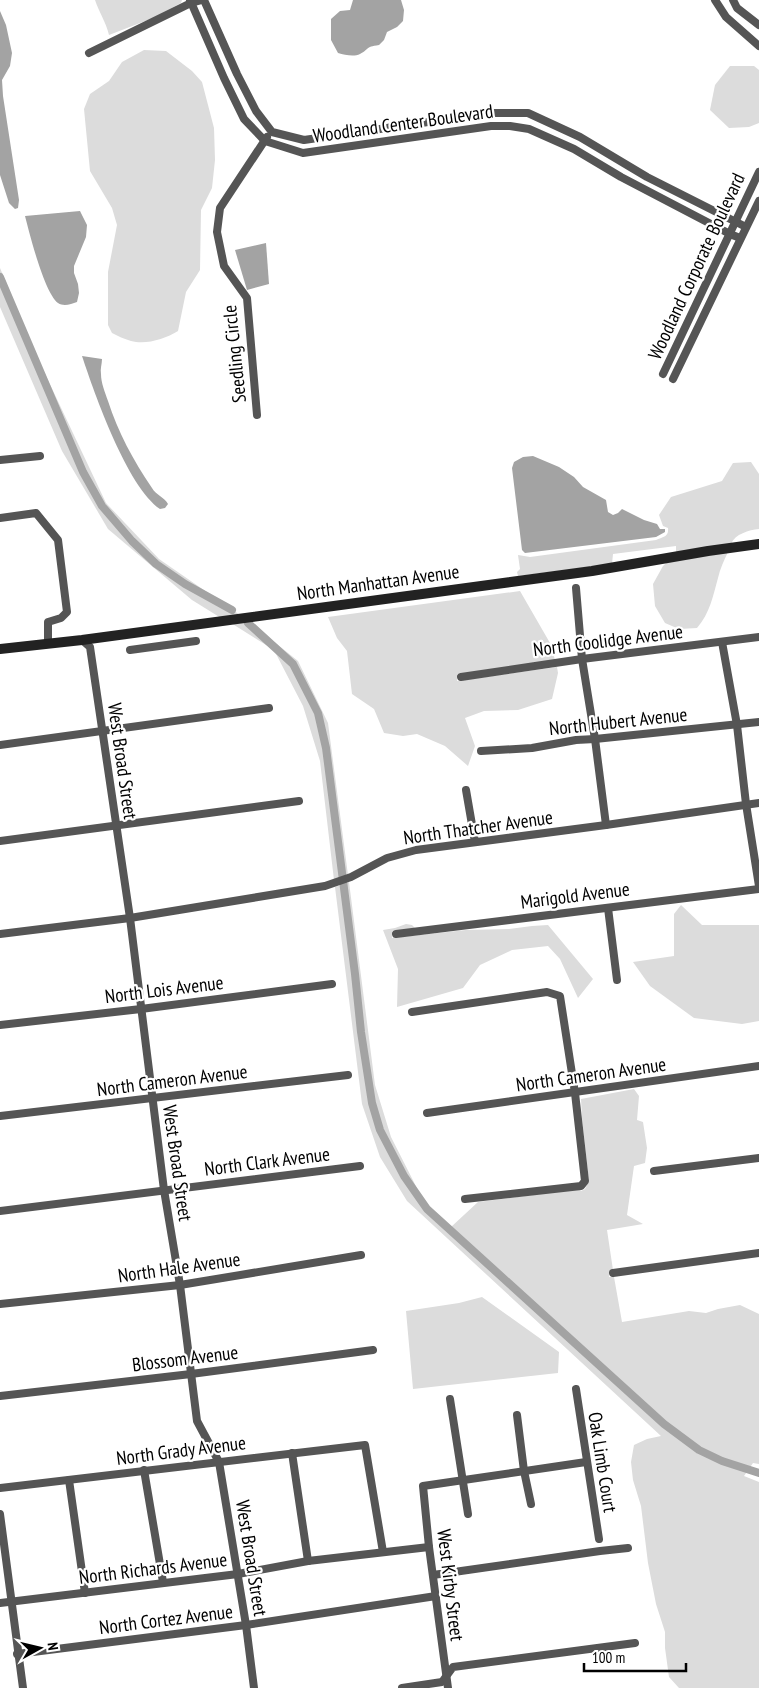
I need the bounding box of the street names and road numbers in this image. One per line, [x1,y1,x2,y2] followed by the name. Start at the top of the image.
[311,98,495,148] street label: Woodland Center Boulevard
[642,169,750,363] street label: Woodland Corporate Boulevard
[217,304,251,404] street label: Seedling Circle
[295,559,461,605] street label: North Manhattan Avenue
[532,619,684,661] street label: North Coolidge Avenue
[103,701,143,821] street label: West Broad Street
[548,702,688,740] street label: North Hubert Avenue
[402,805,554,849] street label: North Thatcher Avenue
[519,876,631,914] street label: Marigold Avenue
[103,970,225,1008] street label: North Lois Avenue
[514,1052,668,1096] street label: North Cameron Avenue
[95,1059,249,1101] street label: North Cameron Avenue
[158,1103,198,1223] street label: West Broad Street
[203,1141,331,1181] street label: North Clark Avenue
[116,1247,242,1287] street label: North Hale Avenue
[131,1340,239,1376] street label: Blossom Avenue
[583,1410,623,1515] street label: Oak Limb Court
[115,1430,247,1470] street label: North Grady Avenue
[231,1498,273,1618] street label: West Broad Street
[432,1528,470,1643] street label: West Kirby Street
[78,1547,229,1589] street label: North Richards Avenue
[98,1599,234,1639] street label: North Cortez Avenue

